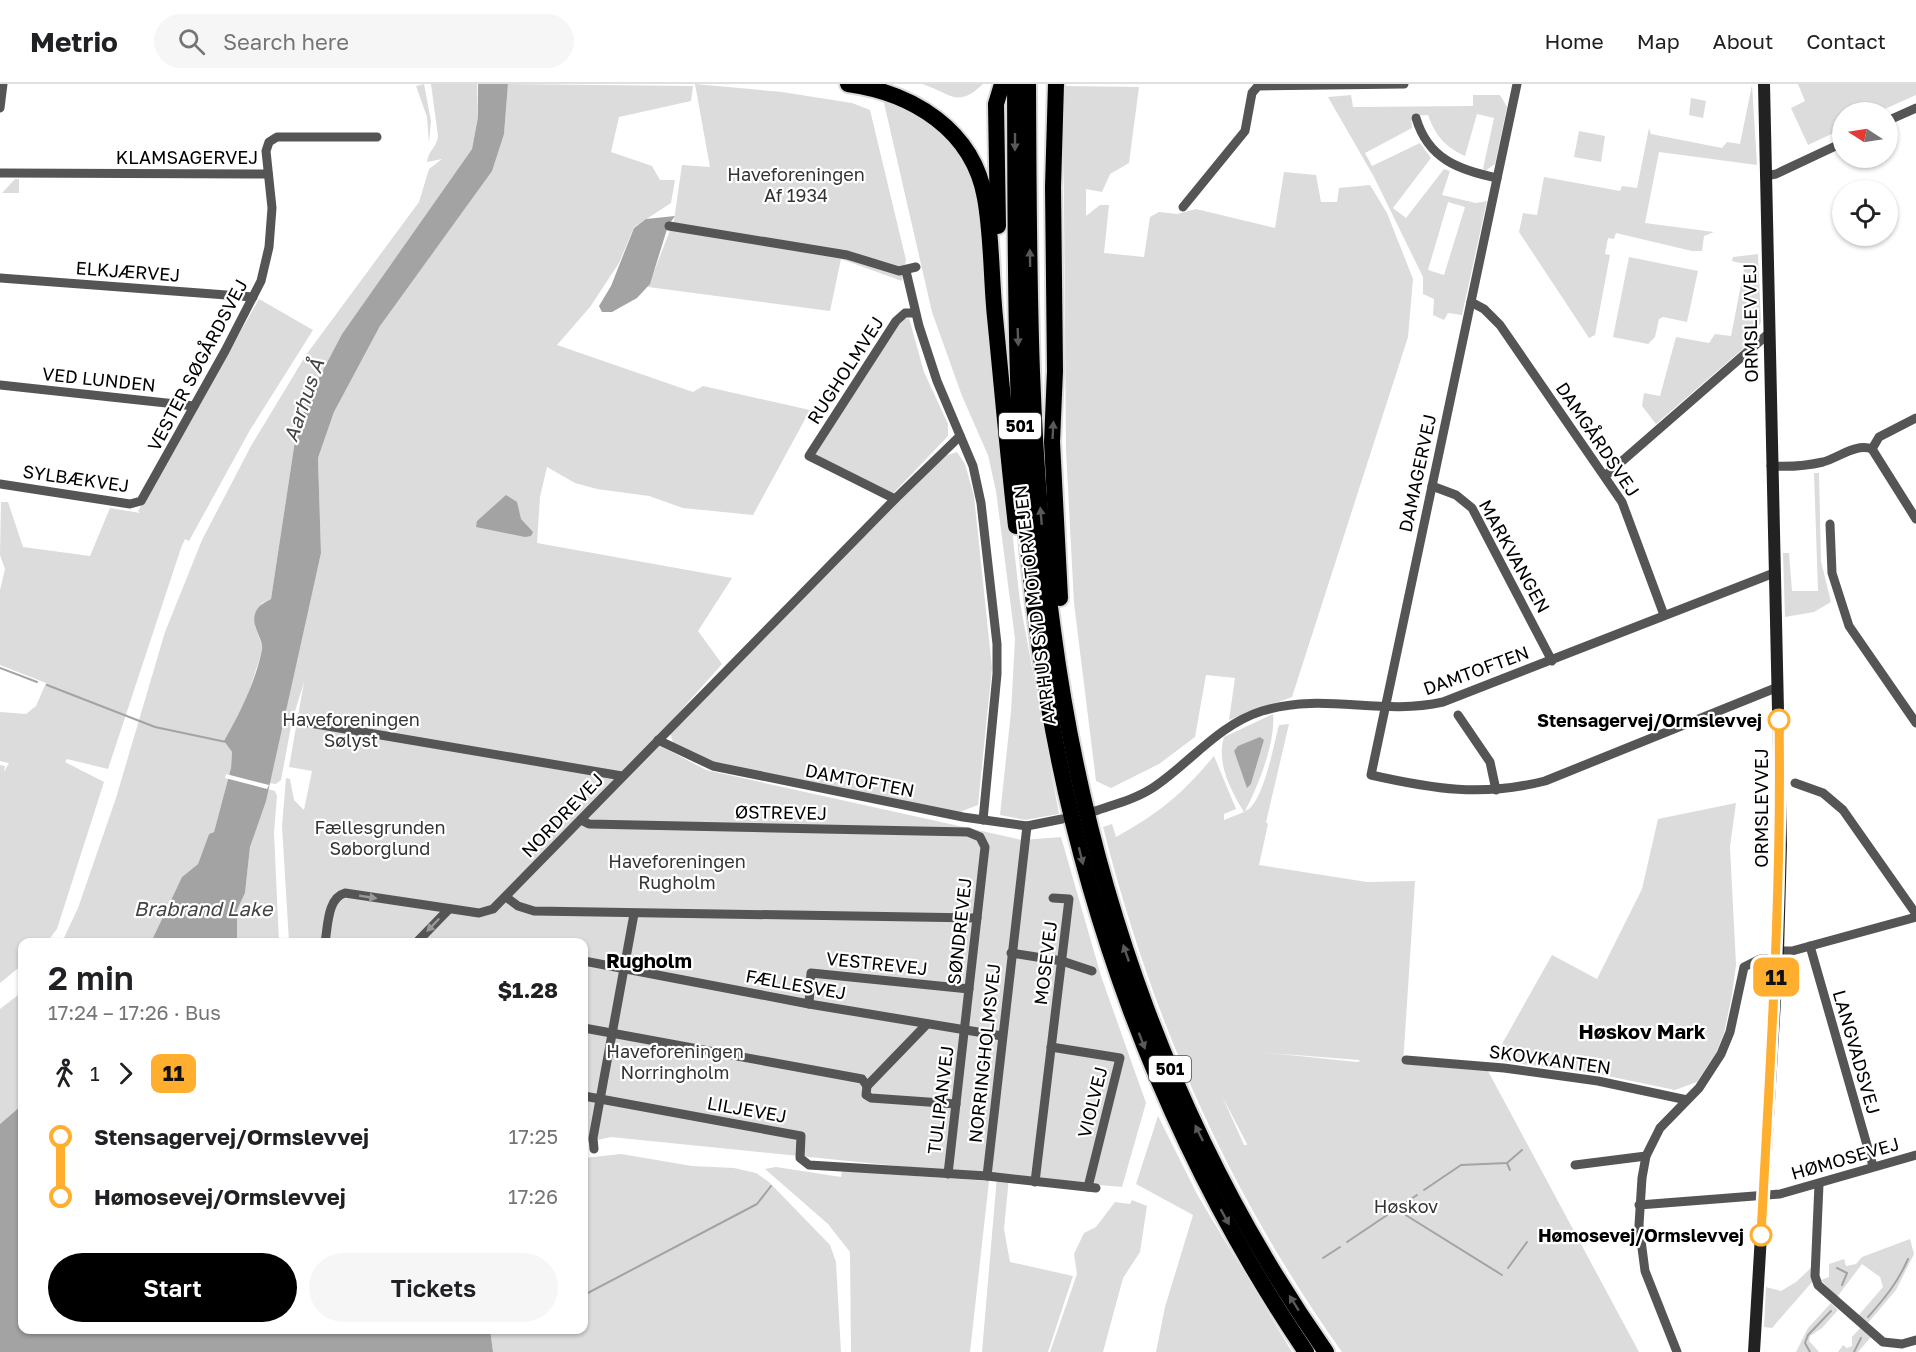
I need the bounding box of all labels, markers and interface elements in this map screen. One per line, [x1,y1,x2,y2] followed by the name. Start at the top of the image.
[154,14,574,68] search box
[30,25,118,58] text: Metrio
[175,25,208,58] icon: search
[223,28,349,55] text: Search here
[1544,28,1604,54] text: Home
[1637,28,1680,54] text: Map
[1713,28,1773,54] text: About
[1806,28,1886,54] text: Contact
[1832,102,1898,168] north arrow
[1832,102,1898,246] map controls
[1010,133,1020,152] one-way arrow
[116,146,258,168] street label: KLAMSAGERVEJ
[727,163,865,206] park label: Haveforeningen Af 1934
[1832,180,1898,246] button: locate
[1025,248,1035,267] one-way arrow
[75,256,181,286] street label: ELKJÆRVEJ
[1738,263,1762,383] street label: ORMSLEVVEJ
[142,275,252,455] street label: VESTER SØGÅRDSVEJ
[802,312,888,428] street label: RUGHOLMVEJ
[1013,328,1022,347] one-way arrow
[278,355,329,445] water label: Aarhus Å
[41,362,157,396] street label: VED LUNDEN
[1552,378,1644,500] street label: DAMGÅRDSVEJ
[1394,412,1440,534] street label: DAMAGERVEJ
[999,413,1041,439] road number: 501
[1048,421,1057,440] one-way arrow
[21,460,131,496] street label: SYLBÆKVEJ
[1008,484,1060,726] street label: AARHUS SYD MOTORVEJEN
[1475,496,1555,616] street label: MARKVANGEN
[1036,506,1046,525] one-way arrow
[1420,641,1532,699] street label: DAMTOFTEN
[282,708,420,751] park label: Haveforeningen Sølyst
[1537,709,1762,731] place label: Stensagervej/Ormslevvej
[1768,709,1790,731] marker: Stensagervej/Ormslevvej
[1750,748,1772,868] street label: ORMSLEVVEJ
[804,759,916,801] street label: DAMTOFTEN
[516,768,608,862] street label: NORDREVEJ
[735,800,827,824] street label: ØSTREVEJ
[314,816,446,859] park label: Fællesgrunden Søborglund
[1076,847,1086,865] one-way arrow
[608,850,746,893] park label: Haveforeningen Rugholm
[942,876,976,986] street label: SØNDREVEJ
[359,892,378,901] one-way arrow
[134,896,274,920] water label: Brabrand Lake
[427,918,441,932] one-way arrow
[1029,920,1061,1006] street label: MOSEVEJ
[1120,944,1130,962] one-way arrow
[825,947,929,979] street label: VESTREVEJ
[606,948,692,972] district label: Rugholm
[48,958,134,997] text: 2 min
[1749,958,1803,996] line badge: 11
[964,962,1004,1144] street label: NORRINGHOLMSVEJ
[744,964,848,1004] street label: FÆLLESVEJ
[1765,964,1787,990] text: 11
[497,976,558,1003] text: $1.28
[1829,987,1885,1117] street label: LANGVADSVEJ
[48,1000,221,1024] text: 17:24 – 17:26 · Bus
[1579,1019,1706,1043] district label: Høskov Mark
[1138,1032,1148,1050] one-way arrow
[606,1040,744,1083] park label: Haveforeningen Norringholm
[1488,1040,1612,1078] street label: SKOVKANTEN
[922,1044,958,1156] street label: TULIPANVEJ
[1149,1056,1191,1082] road number: 501
[48,1057,81,1090] icon: walk
[109,1057,142,1090] icon: forward
[163,1060,184,1086] text: 11
[90,1061,100,1085] text: 1
[1073,1064,1111,1140] street label: VIOLVEJ
[705,1091,789,1127] street label: LILJEVEJ
[94,1123,369,1150] text: Stensagervej/Ormslevvej
[509,1124,558,1148] text: 17:25
[1195,1124,1205,1142] one-way arrow
[1788,1132,1902,1184] street label: HØMOSEVEJ
[94,1183,346,1210] text: Hømosevej/Ormslevvej
[508,1184,558,1208] text: 17:26
[1374,1195,1438,1217] park label: Høskov
[1220,1209,1230,1226] one-way arrow
[1538,1224,1744,1246] place label: Hømosevej/Ormslevvej
[1750,1224,1772,1246] marker: Hømosevej/Ormslevvej
[48,1253,297,1322] button: Start
[309,1253,558,1322] button: Tickets
[1289,1295,1300,1311] one-way arrow

